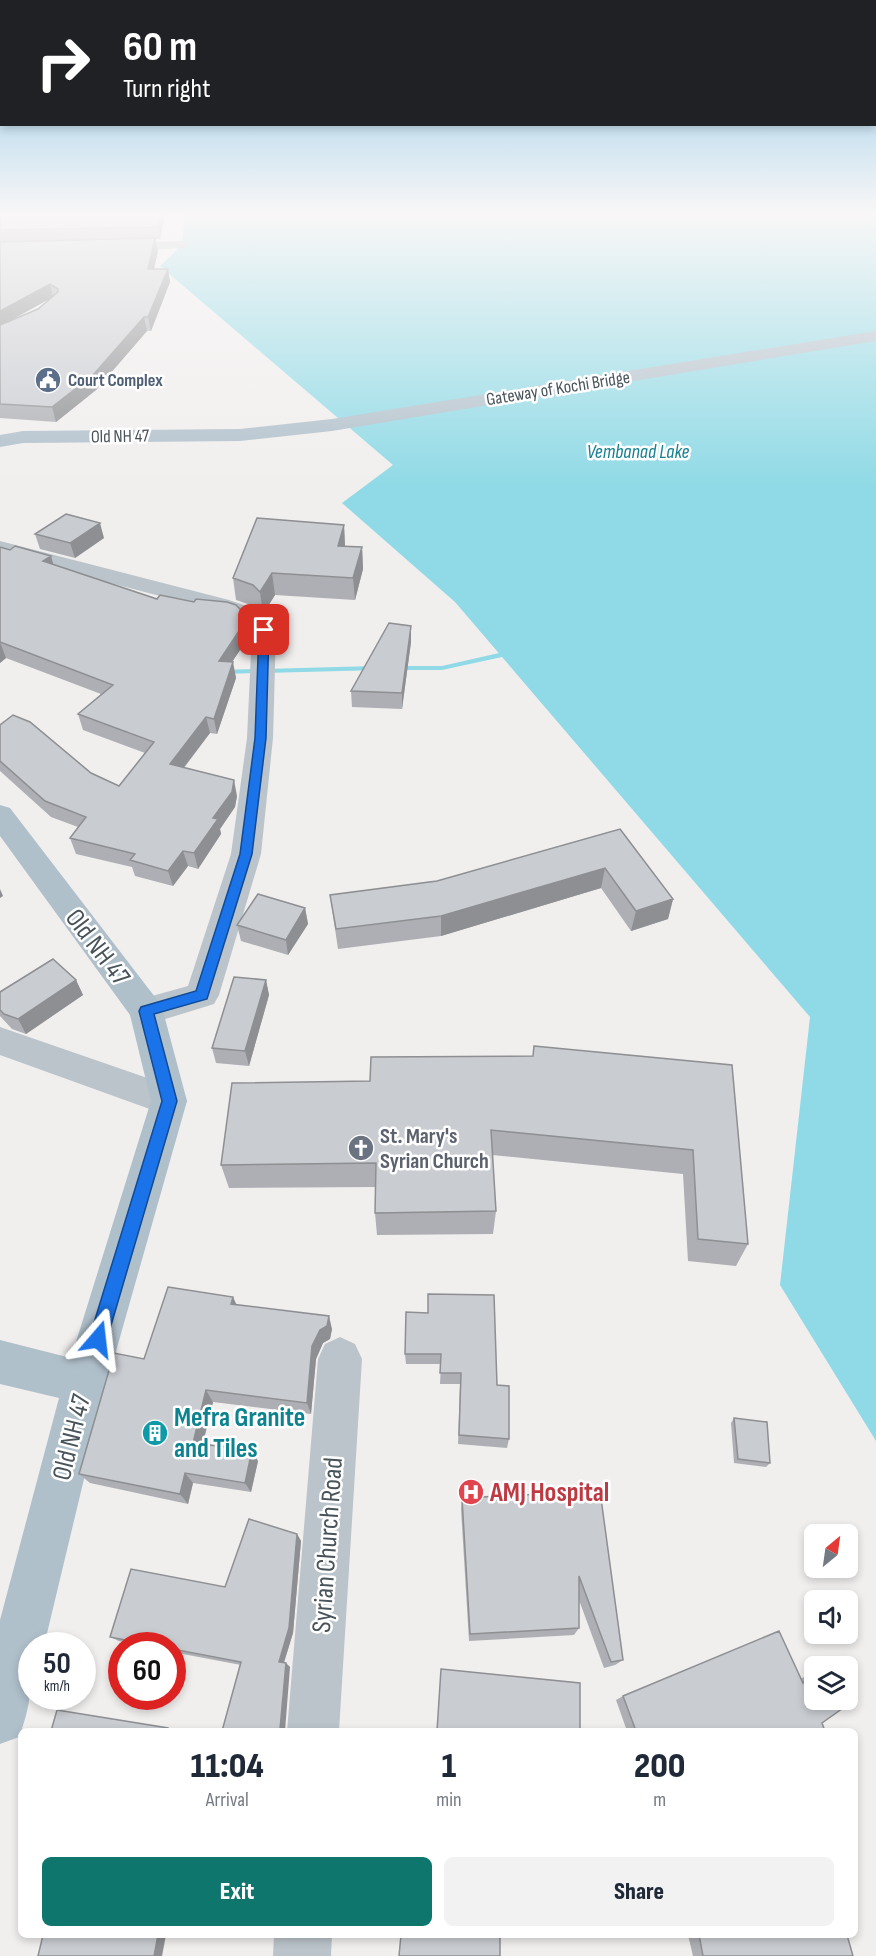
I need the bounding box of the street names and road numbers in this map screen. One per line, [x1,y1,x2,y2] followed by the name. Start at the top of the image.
[485,367,631,410] street label: Gateway of Kochi Bridge
[91,425,150,448] street label: Old NH 47
[58,903,136,992] street label: Old NH 47
[46,1391,98,1484] street label: Old NH 47
[306,1456,350,1634] street label: Syrian Church Road

